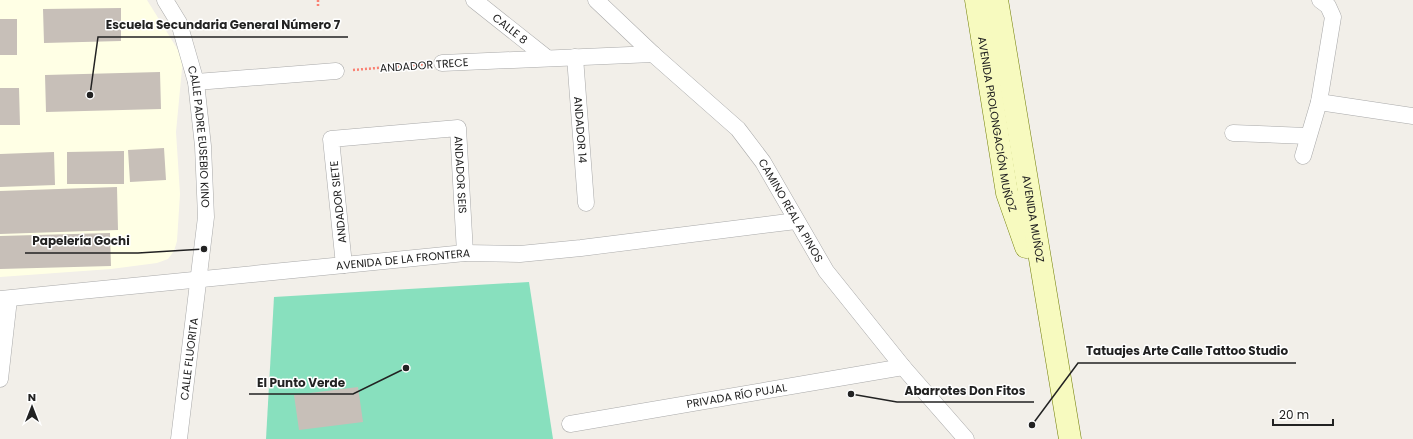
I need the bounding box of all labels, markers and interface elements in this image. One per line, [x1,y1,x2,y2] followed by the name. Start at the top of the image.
[489,10,531,48] street label: CALLE 8
[98,13,348,37] callout: Escuela Secundaria General Número 7
[106,16,341,33] text: Escuela Secundaria General Número 7
[974,35,1021,214] street label: AVENIDA PROLONGACIÓN MUÑOZ
[379,54,469,76] street label: ANDADOR TRECE
[184,64,214,208] street label: CALLE PADRE EUSEBIO KINO
[570,96,591,164] street label: ANDADOR 14
[450,136,471,214] street label: ANDADOR SEIS
[755,155,827,265] street label: CAMINO REAL A PINOS
[326,160,350,244] street label: ANDADOR SIETE
[1018,174,1049,264] street label: AVENIDA MUÑOZ
[25,229,138,253] callout: Papelería Gochi
[32,232,130,249] text: Papelería Gochi
[335,245,471,274] street label: AVENIDA DE LA FRONTERA
[176,316,202,401] street label: CALLE FLUORITA
[1078,339,1296,363] callout: Tatuajes Arte Calle Tattoo Studio
[1086,342,1288,359] text: Tatuajes Arte Calle Tattoo Studio
[249,370,353,394] callout: El Punto Verde
[257,374,346,391] text: El Punto Verde
[897,378,1034,402] callout: Abarrotes Don Fitos
[685,379,788,412] street label: PRIVADA RÍO PUJAL
[905,382,1026,399] text: Abarrotes Don Fitos
[12,387,52,427] north arrow
[28,389,36,405] text: N
[1273,401,1333,427] scale bar
[1279,406,1309,423] text: 20 m

